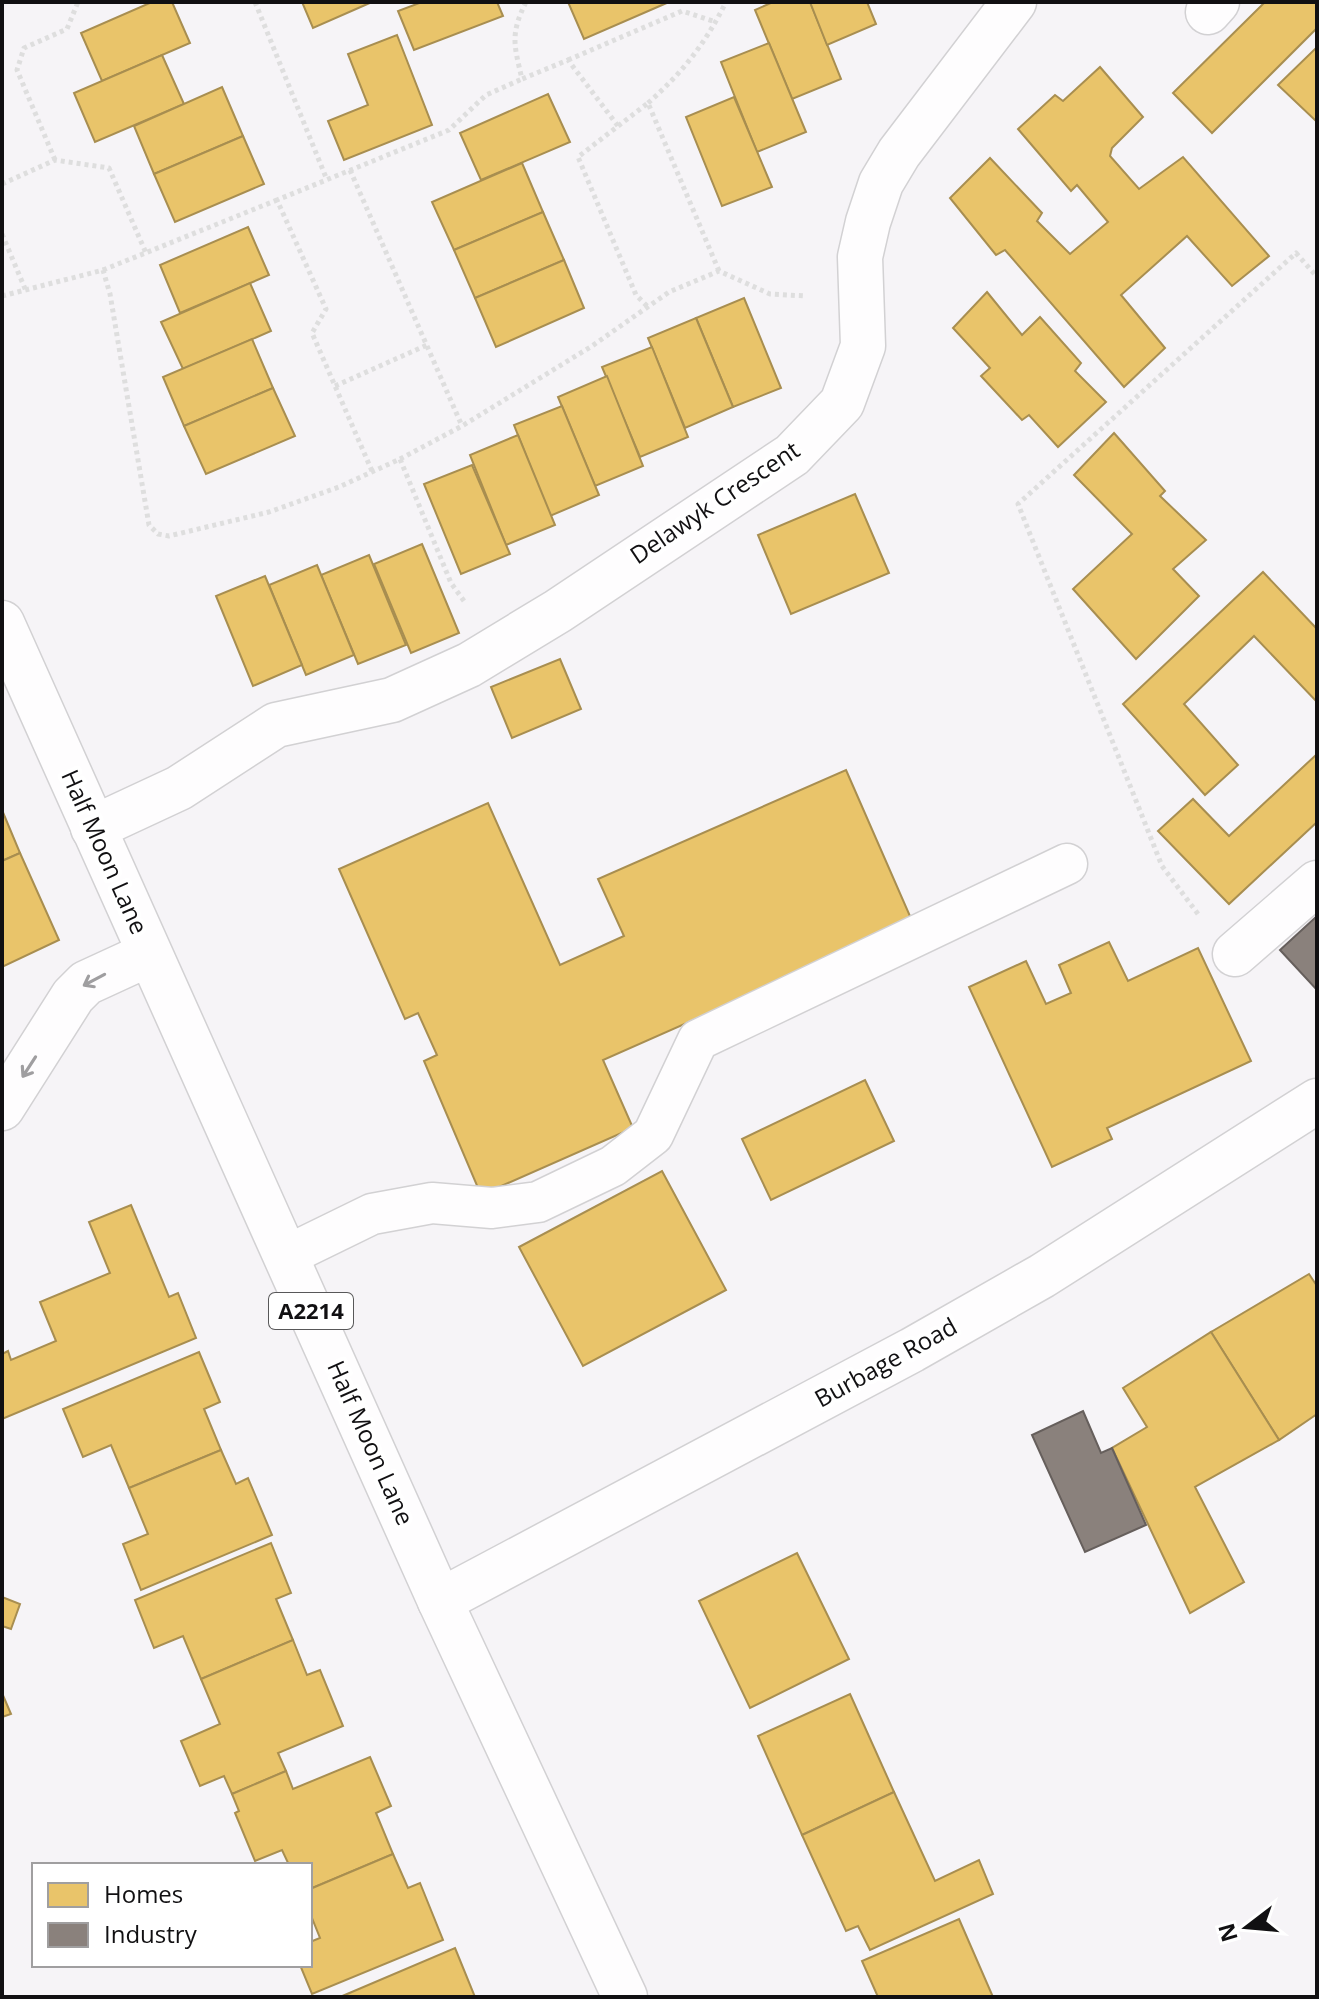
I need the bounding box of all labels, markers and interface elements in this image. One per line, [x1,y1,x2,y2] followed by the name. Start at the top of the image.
[623,433,805,571] street label: Delawyk Crescent
[54,764,156,939] street label: Half Moon Lane
[83,973,107,988] one-way arrow
[21,1055,37,1077] one-way arrow
[269,1293,353,1329] road number: A2214
[808,1309,962,1414] street label: Burbage Road
[320,1355,422,1530] street label: Half Moon Lane
[32,1863,312,1967] legend
[104,1877,183,1910] text: Homes
[1207,1887,1287,1967] north arrow
[104,1917,198,1950] text: Industry
[1210,1920,1244,1946] text: N

